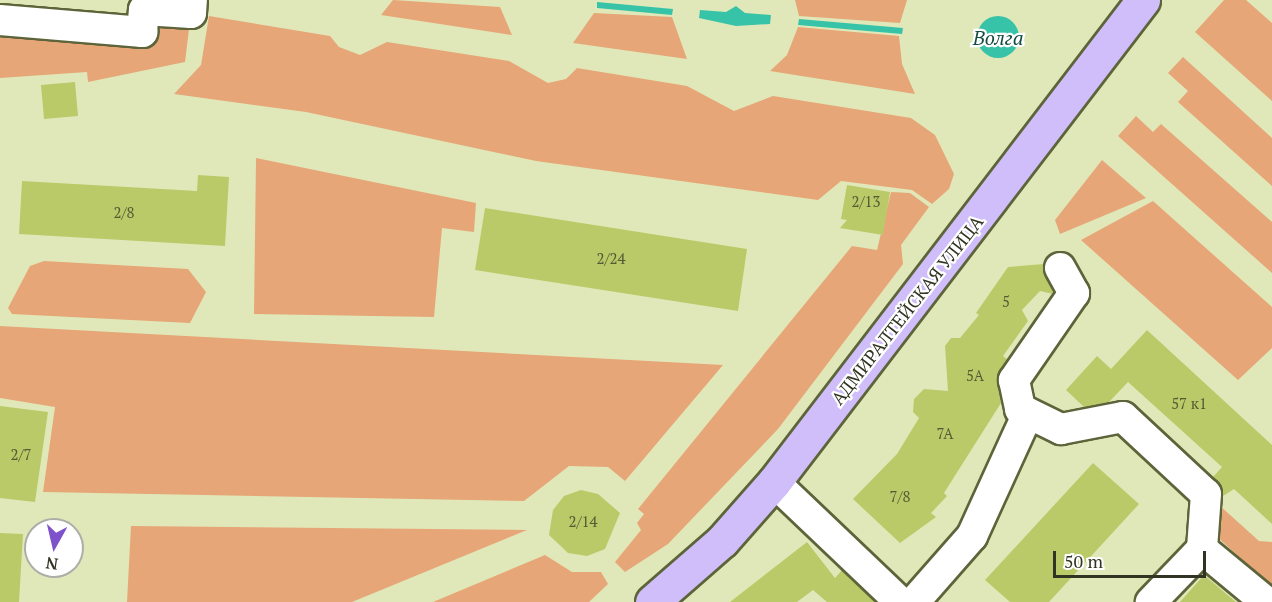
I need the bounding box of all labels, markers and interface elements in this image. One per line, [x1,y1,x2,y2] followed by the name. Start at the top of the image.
[973,25,1023,49] water label: Волга
[851,193,881,211] house number: 2/13
[113,204,135,222] house number: 2/8
[826,211,988,409] street label: АДМИРАЛТЕЙСКАЯ УЛИЦА
[596,250,626,268] house number: 2/24
[1002,293,1010,311] house number: 5
[966,367,984,385] house number: 5А
[1171,395,1207,413] house number: 57 к1
[936,425,954,443] house number: 7А
[10,446,32,464] house number: 2/7
[889,488,911,506] house number: 7/8
[568,513,598,531] house number: 2/14
[24,518,84,578] north arrow
[1056,539,1209,577] scale bar
[1064,549,1103,573] text: 50 m
[44,552,59,576] text: N

